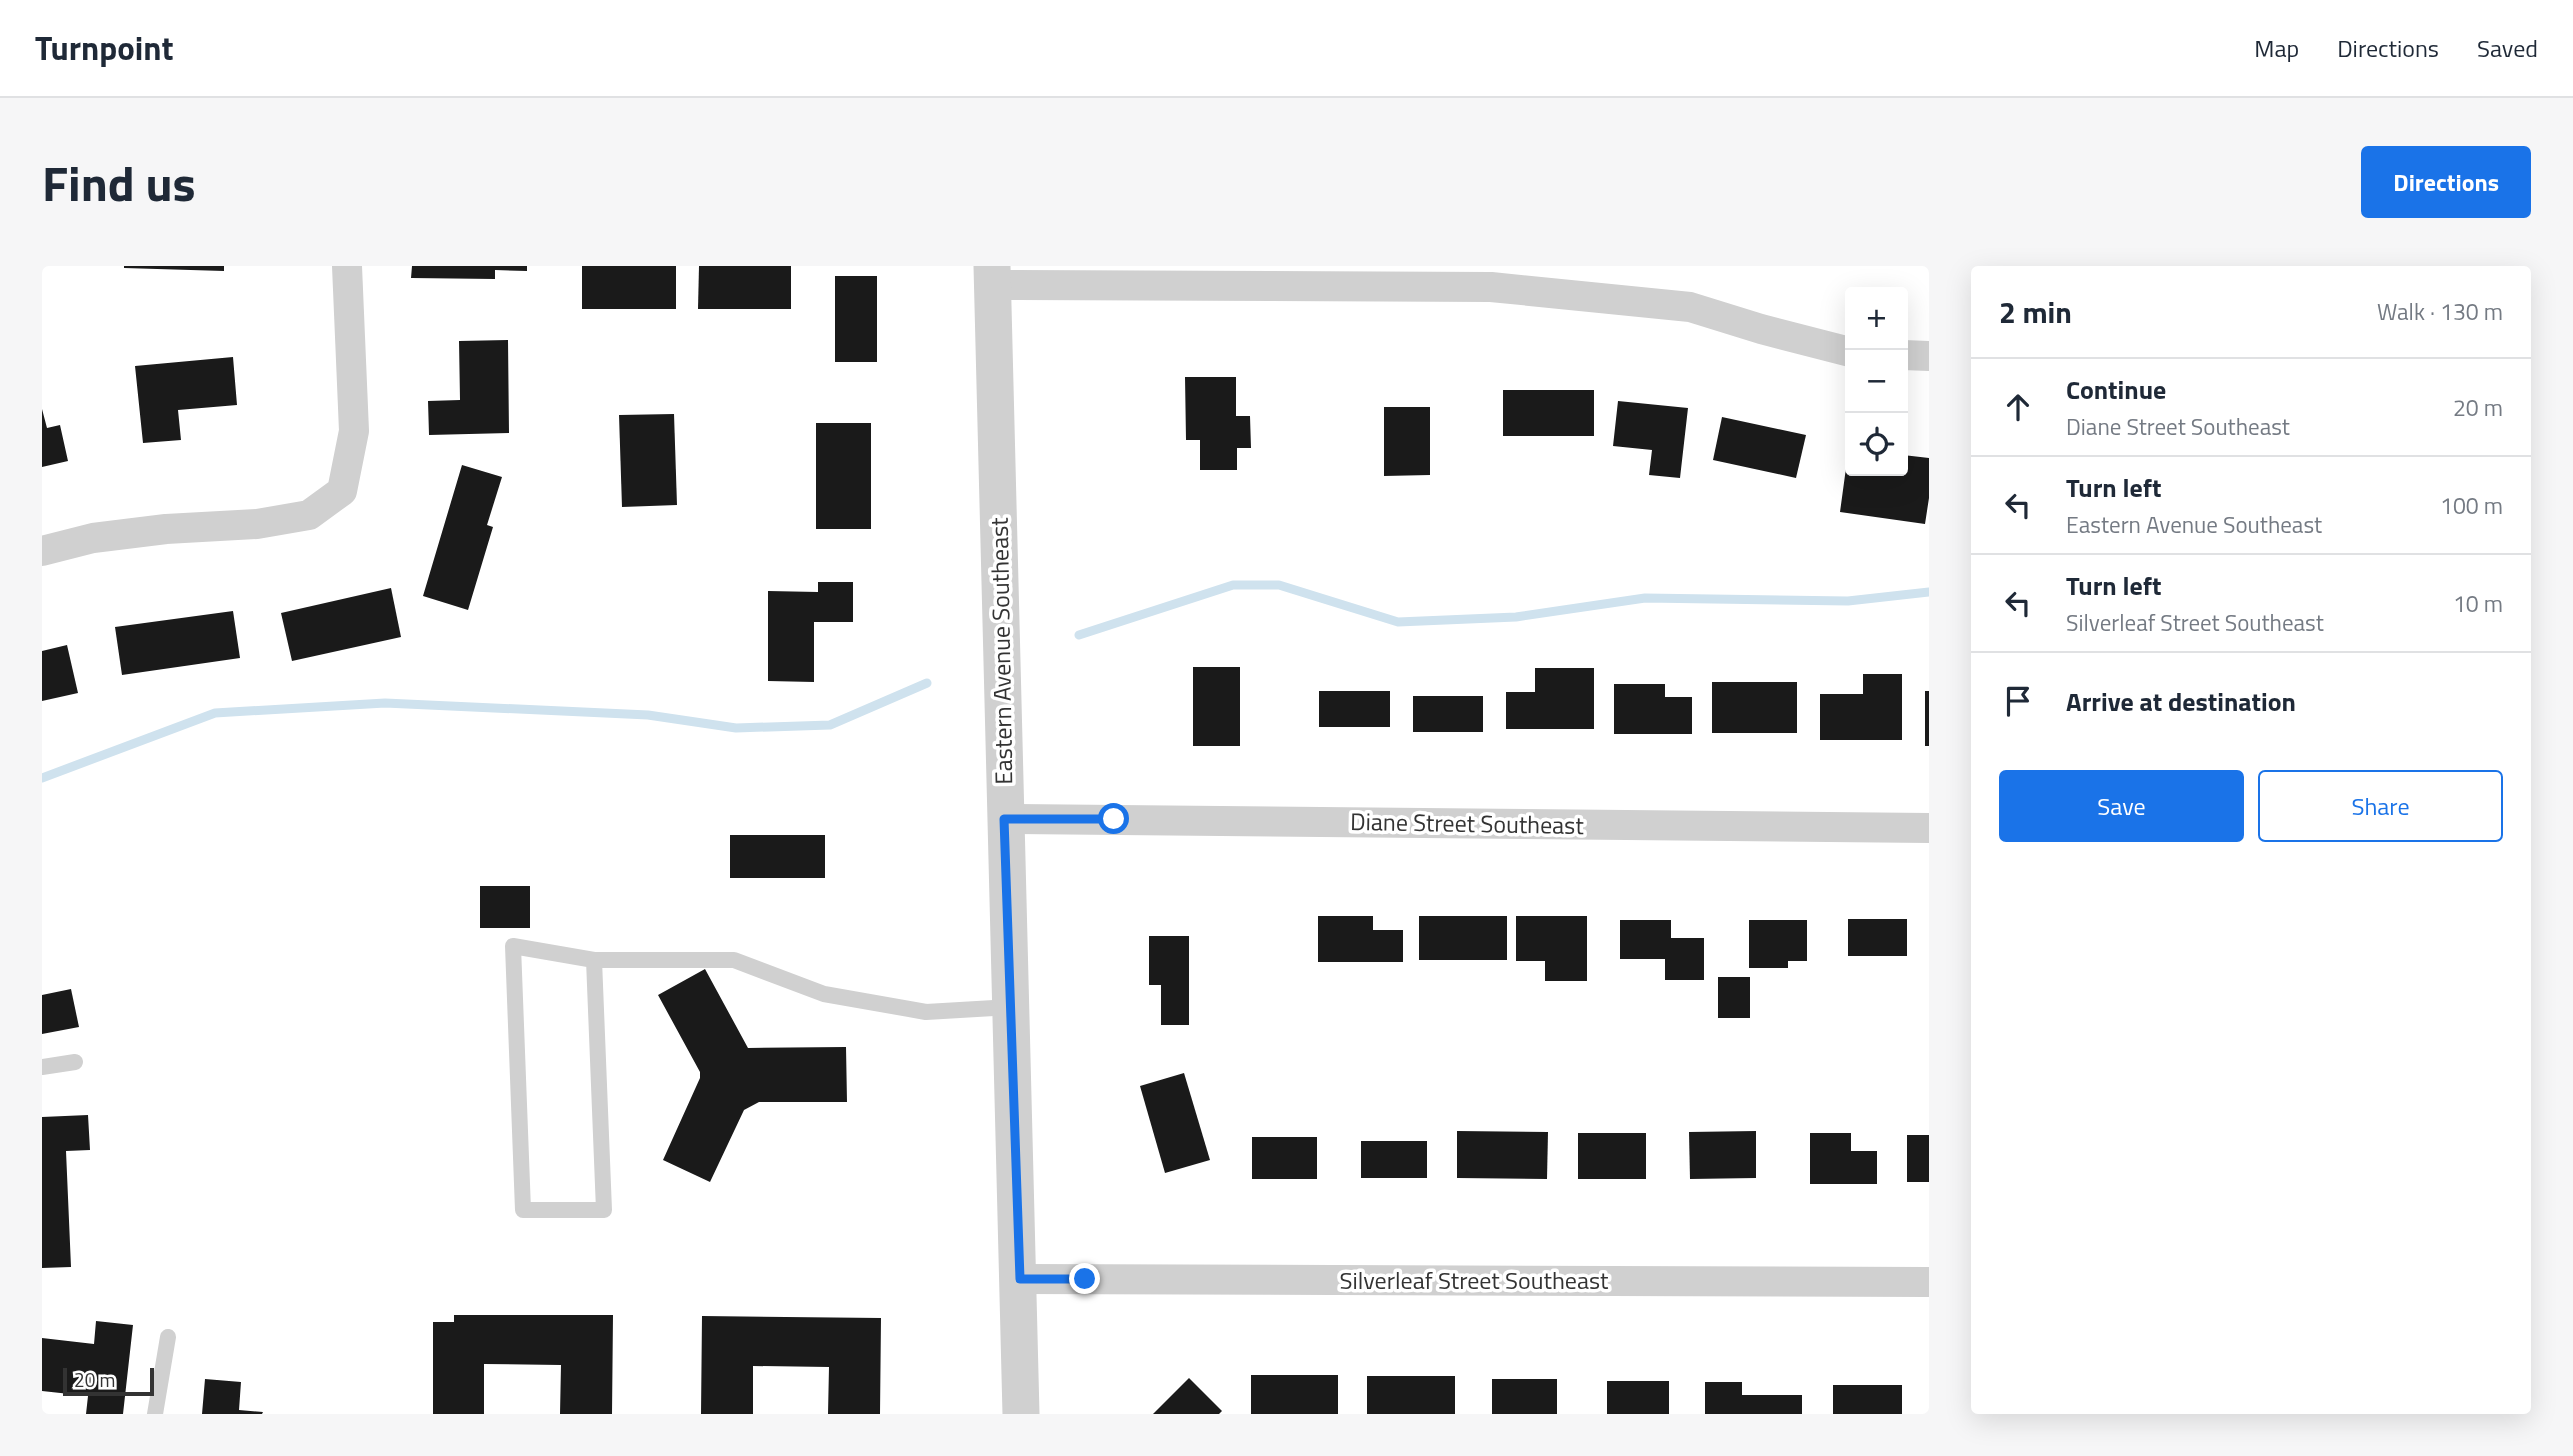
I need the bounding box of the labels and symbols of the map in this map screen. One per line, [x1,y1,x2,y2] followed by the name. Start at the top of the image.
[981,516,1021,785] street label: Eastern Avenue Southeast
[1098,803,1129,834] route start
[1350,803,1585,843] street label: Diane Street Southeast
[1339,1262,1609,1298] street label: Silverleaf Street Southeast
[1069,1263,1100,1294] route end
[63,1365,154,1397] scale bar

